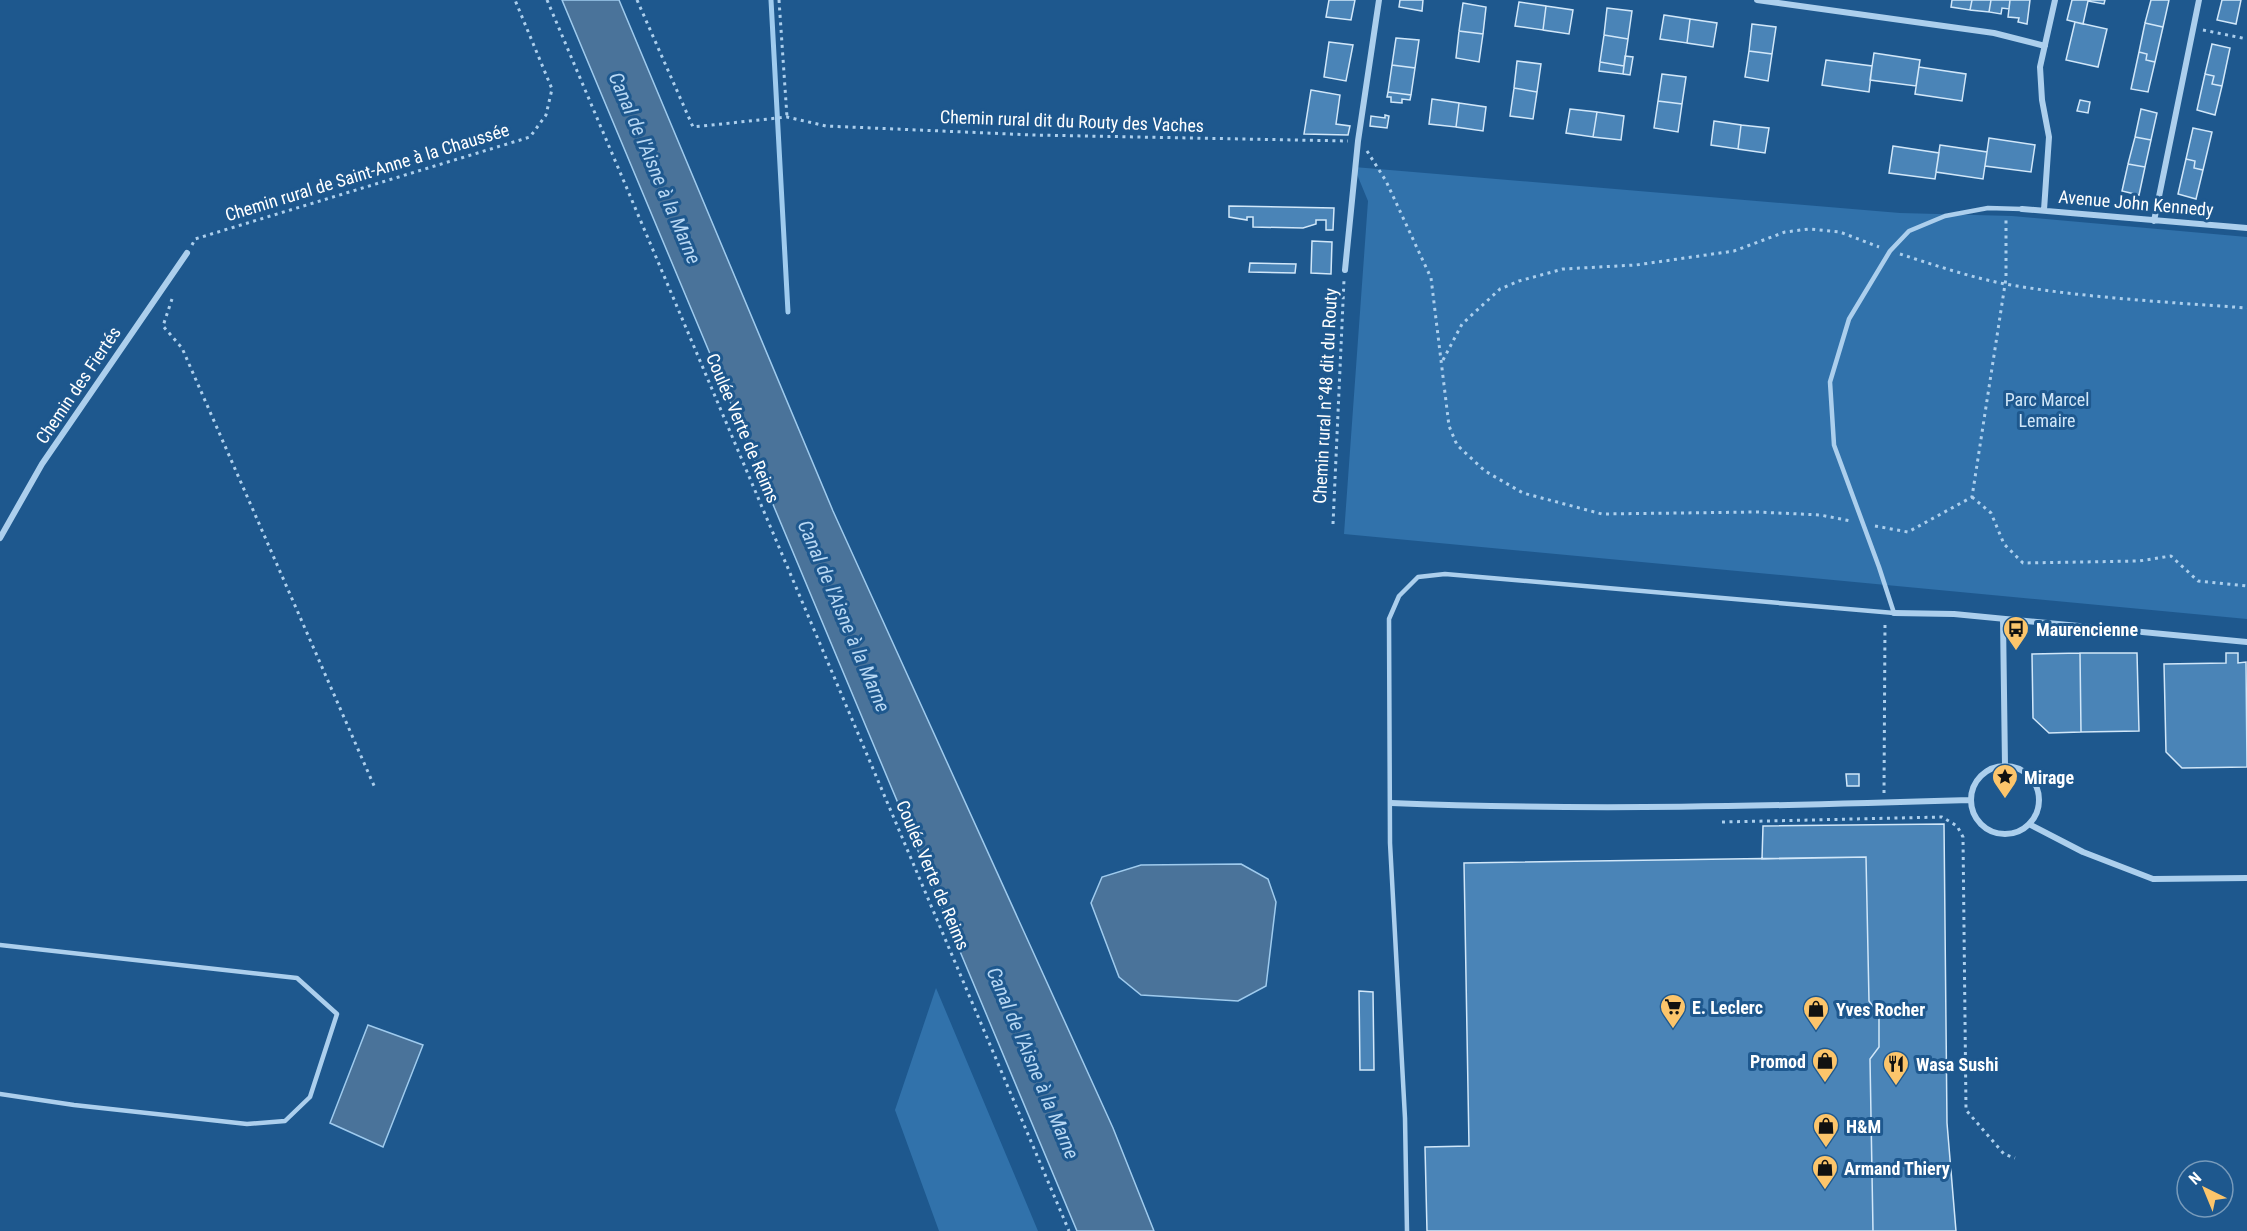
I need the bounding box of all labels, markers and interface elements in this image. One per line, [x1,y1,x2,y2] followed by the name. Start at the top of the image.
[604,69,706,267] water label: Canal de l'Aisne à la Marne
[940,106,1204,136] street label: Chemin rural dit du Routy des Vaches
[223,119,511,225] street label: Chemin rural de Saint-Anne à la Chaussée
[2058,186,2215,220] street label: Avenue John Kennedy
[1309,287,1341,504] street label: Chemin rural n°48 dit du Routy
[31,322,125,448] street label: Chemin des Fiertés
[702,350,784,506] street label: Coulée Verte de Reims
[2005,389,2089,431] park label: Parc Marcel Lemaire
[793,517,895,715] water label: Canal de l'Aisne à la Marne
[2001,614,2031,652] bus stop icon: Maurencienne
[2036,619,2138,640] place label: Maurencienne
[1990,762,2020,800] place icon: Mirage
[2024,767,2074,788] place label: Mirage
[892,797,974,953] street label: Coulée Verte de Reims
[982,964,1084,1162] water label: Canal de l'Aisne à la Marne
[1658,992,1688,1030] supermarket icon: E. Leclerc
[1801,994,1831,1032] shop icon: Yves Rocher
[1692,997,1763,1018] place label: E. Leclerc
[1836,999,1925,1020] place label: Yves Rocher
[1810,1046,1840,1084] shop icon: Promod
[1881,1049,1911,1087] restaurant icon: Wasa Sushi
[1750,1051,1806,1072] place label: Promod
[1916,1054,1999,1075] place label: Wasa Sushi
[1811,1111,1841,1149] shop icon: H&M
[1846,1116,1881,1137] place label: H&M
[1810,1153,1840,1191] shop icon: Armand Thiery
[1844,1158,1950,1179] place label: Armand Thiery
[2175,1159,2235,1219] north arrow
[2185,1168,2205,1189] text: N

